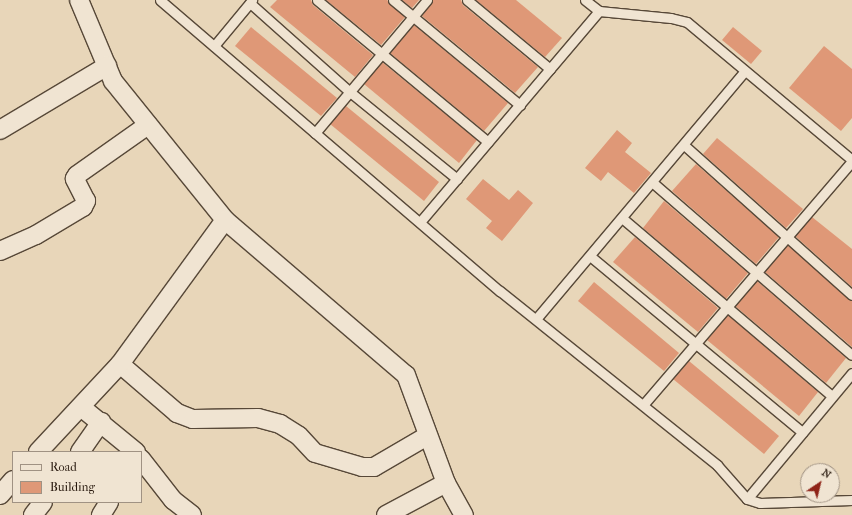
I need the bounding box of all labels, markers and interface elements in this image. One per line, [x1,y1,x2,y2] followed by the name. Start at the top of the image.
[12,451,142,503] legend
[50,460,77,474] text: Road
[800,463,840,503] north arrow
[819,466,834,481] text: N
[50,480,95,494] text: Building

